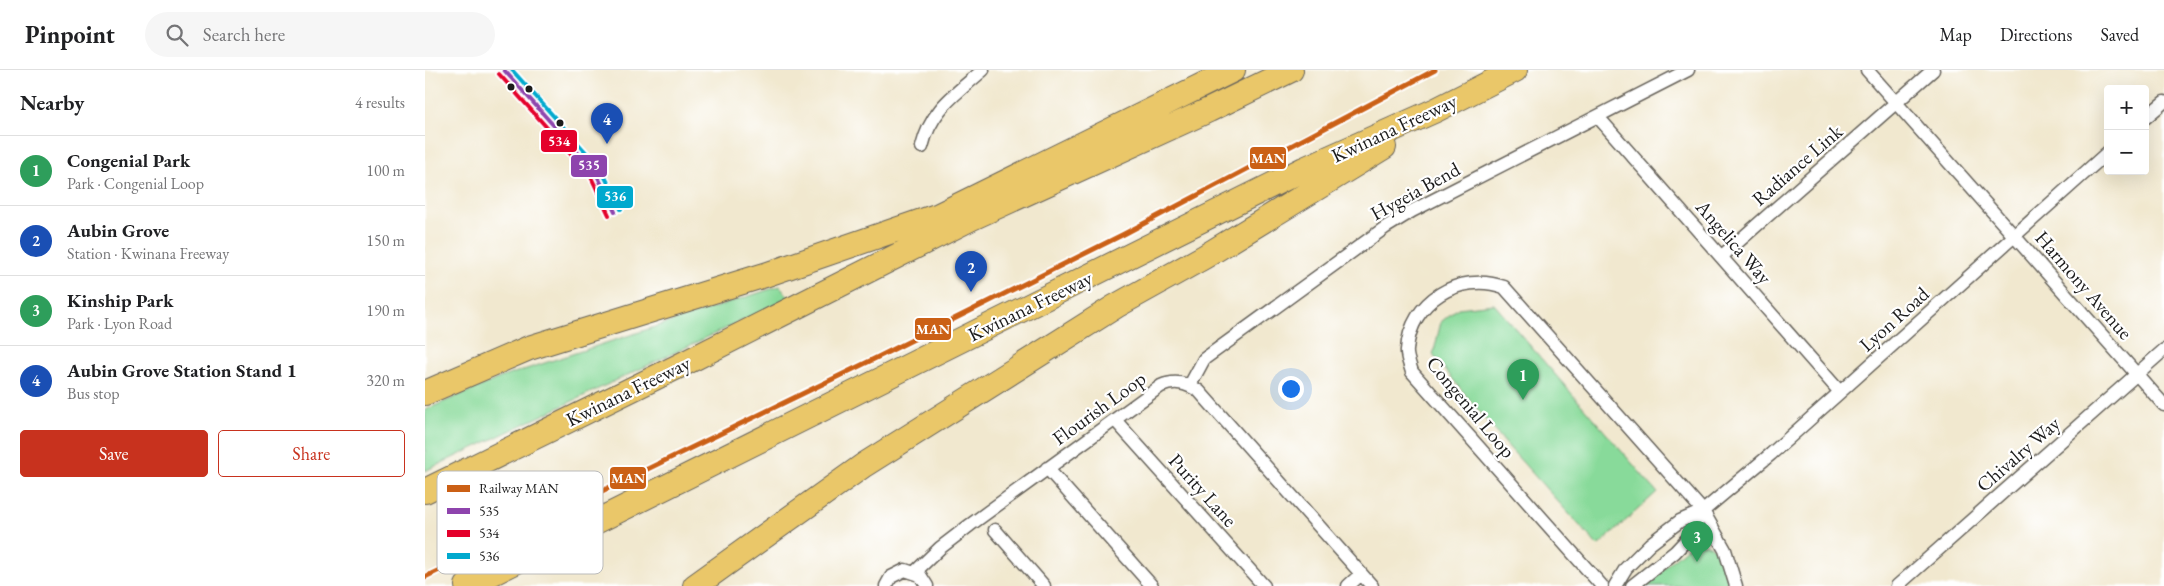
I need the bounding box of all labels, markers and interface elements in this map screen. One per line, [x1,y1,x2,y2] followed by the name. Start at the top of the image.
[145,12,495,57] search box
[25,19,115,50] text: Pinpoint
[163,21,191,49] icon: search
[203,22,285,47] text: Search here
[1940,23,1972,46] text: Map
[2000,23,2072,46] text: Directions
[2100,23,2139,46] text: Saved
[506,82,516,92] unlabelled marker
[524,84,534,94] unlabelled marker
[2104,85,2149,175] map controls
[2104,85,2149,130] button: +
[1327,87,1461,168] street label: Kwinana Freeway
[20,89,84,116] text: Nearby
[355,92,405,113] text: 4 results
[591,103,623,144] pin: 4
[555,118,565,128] unlabelled marker
[1746,118,1848,212] street label: Radiance Link
[540,129,578,153] line badge: 534
[2104,130,2149,175] button: −
[548,132,571,150] text: 534
[1249,146,1287,170] line badge: MAN
[67,148,190,173] text: Congenial Park
[1251,149,1286,167] text: MAN
[570,154,608,178] line badge: 535
[1366,155,1465,226] street label: Hygeia Bend
[578,156,600,174] text: 535
[32,160,40,181] text: 1
[366,160,405,181] text: 100 m
[67,173,204,194] text: Park · Congenial Loop
[596,185,634,209] line badge: 536
[604,187,627,205] text: 536
[1690,194,1778,290] street label: Angelica Way
[67,218,169,243] text: Aubin Grove
[2029,225,2139,345] street label: Harmony Avenue
[32,230,40,251] text: 2
[366,230,405,251] text: 150 m
[67,243,229,264] text: Station · Kwinana Freeway
[955,251,987,292] pin: 2
[963,264,1097,347] street label: Kwinana Freeway
[1854,280,1935,357] street label: Lyon Road
[67,288,174,313] text: Kinship Park
[32,300,40,321] text: 3
[366,300,405,321] text: 190 m
[67,313,172,334] text: Park · Lyon Road
[914,317,952,341] line badge: MAN
[916,320,951,338] text: MAN
[561,349,695,432] street label: Kwinana Freeway
[1421,351,1521,463] street label: Congenial Loop
[67,358,297,383] text: Aubin Grove Station Stand 1
[1507,359,1539,400] pin: 1
[1047,365,1151,451] street label: Flourish Loop
[32,370,40,391] text: 4
[366,370,405,391] text: 320 m
[1278,376,1304,402] your location
[67,383,120,404] text: Bus stop
[1971,410,2066,498] street label: Chivalry Way
[20,430,208,477] button: Save
[218,430,405,477] button: Share
[1163,448,1243,532] street label: Purity Lane
[609,466,647,490] line badge: MAN
[611,469,646,487] text: MAN
[437,471,603,574] legend
[479,479,559,497] text: Railway MAN
[479,502,499,520] text: 535
[1681,521,1713,562] pin: 3
[479,524,499,542] text: 534
[479,547,499,565] text: 536

